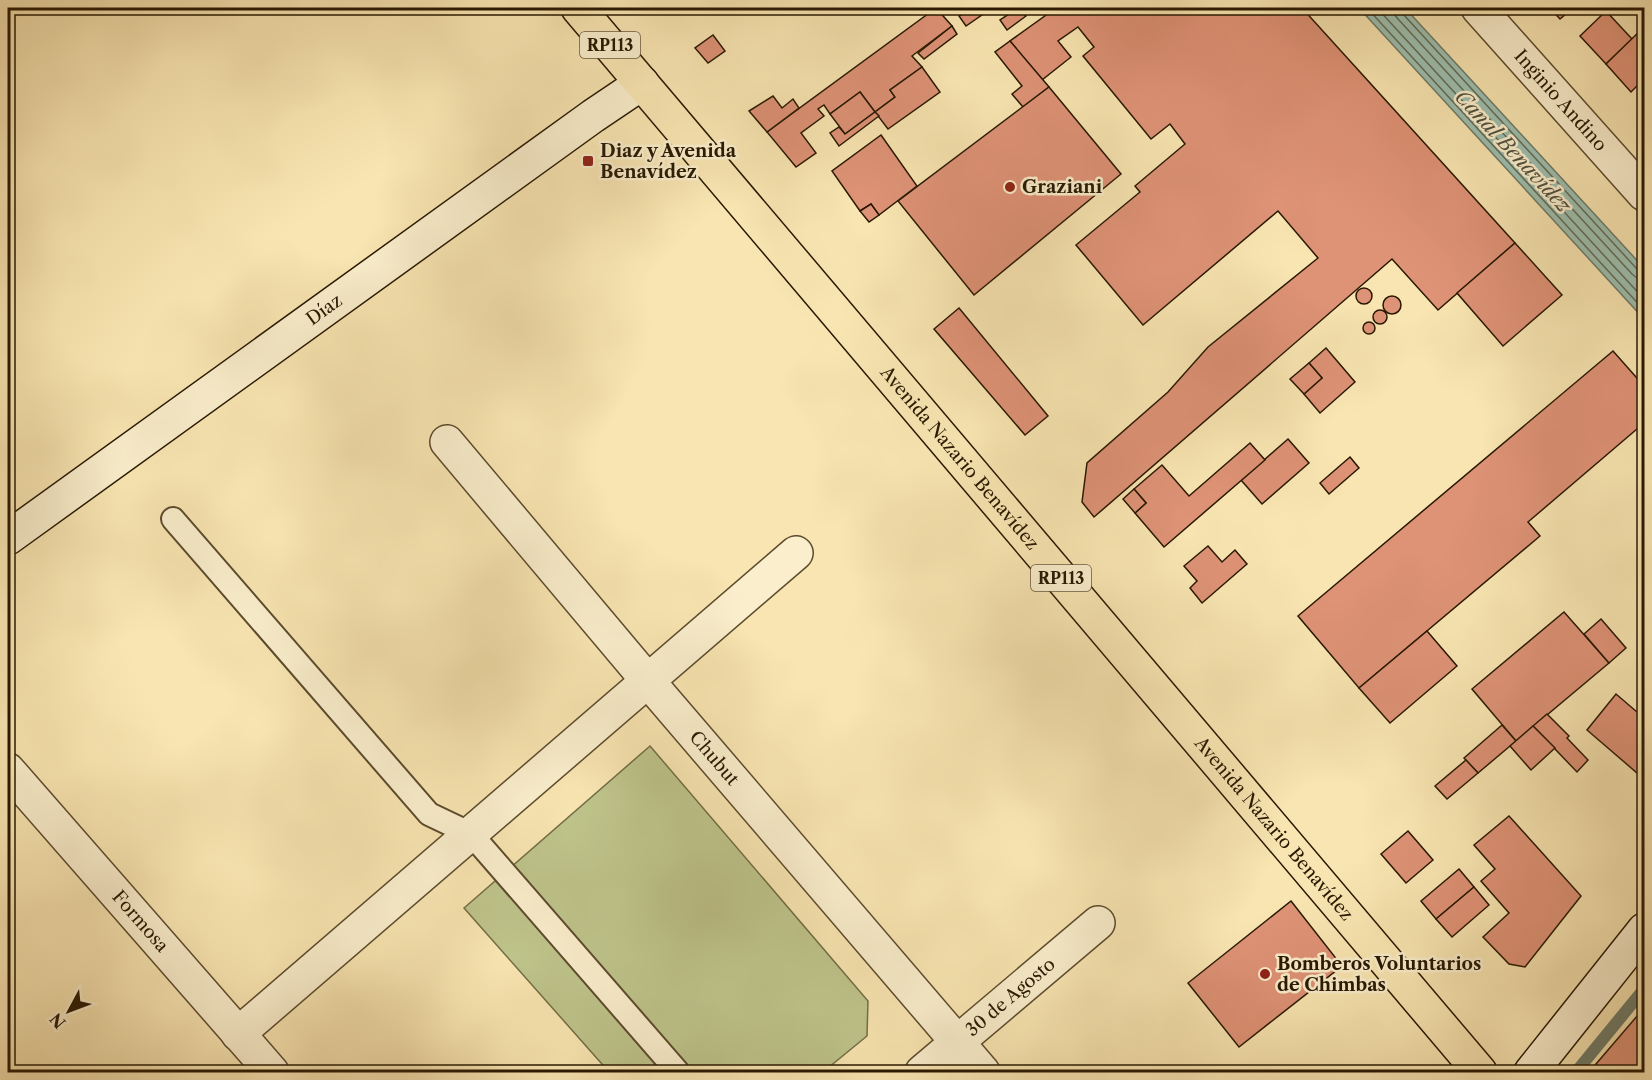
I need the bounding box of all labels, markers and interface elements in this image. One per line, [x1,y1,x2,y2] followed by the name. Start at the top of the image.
[580,32,640,58] road number: RP113
[1510,45,1612,156] street label: Inginio Andino
[1450,85,1577,218] water label: Canal Benavídez
[600,140,737,183] place label: Diaz y Avenida Benavídez
[581,154,595,168] marker: Diaz y Avenida Benavídez
[1022,176,1103,198] place label: Graziani
[1003,180,1017,194] marker: Graziani
[302,290,346,330] street label: Díaz
[875,361,1043,554] street label: Avenida Nazario Benavídez
[1031,565,1091,591] road number: RP113
[685,727,744,790] street label: Chubut
[1189,732,1358,925] street label: Avenida Nazario Benavídez
[107,886,173,957] street label: Formosa
[961,953,1060,1041] street label: 30 de Agosto
[1277,953,1481,996] place label: Bomberos Voluntarios de Chimbas
[1258,967,1272,981] marker: Bomberos Voluntarios de Chimbas
[39,981,99,1041] north arrow
[46,1009,70,1033] text: N

